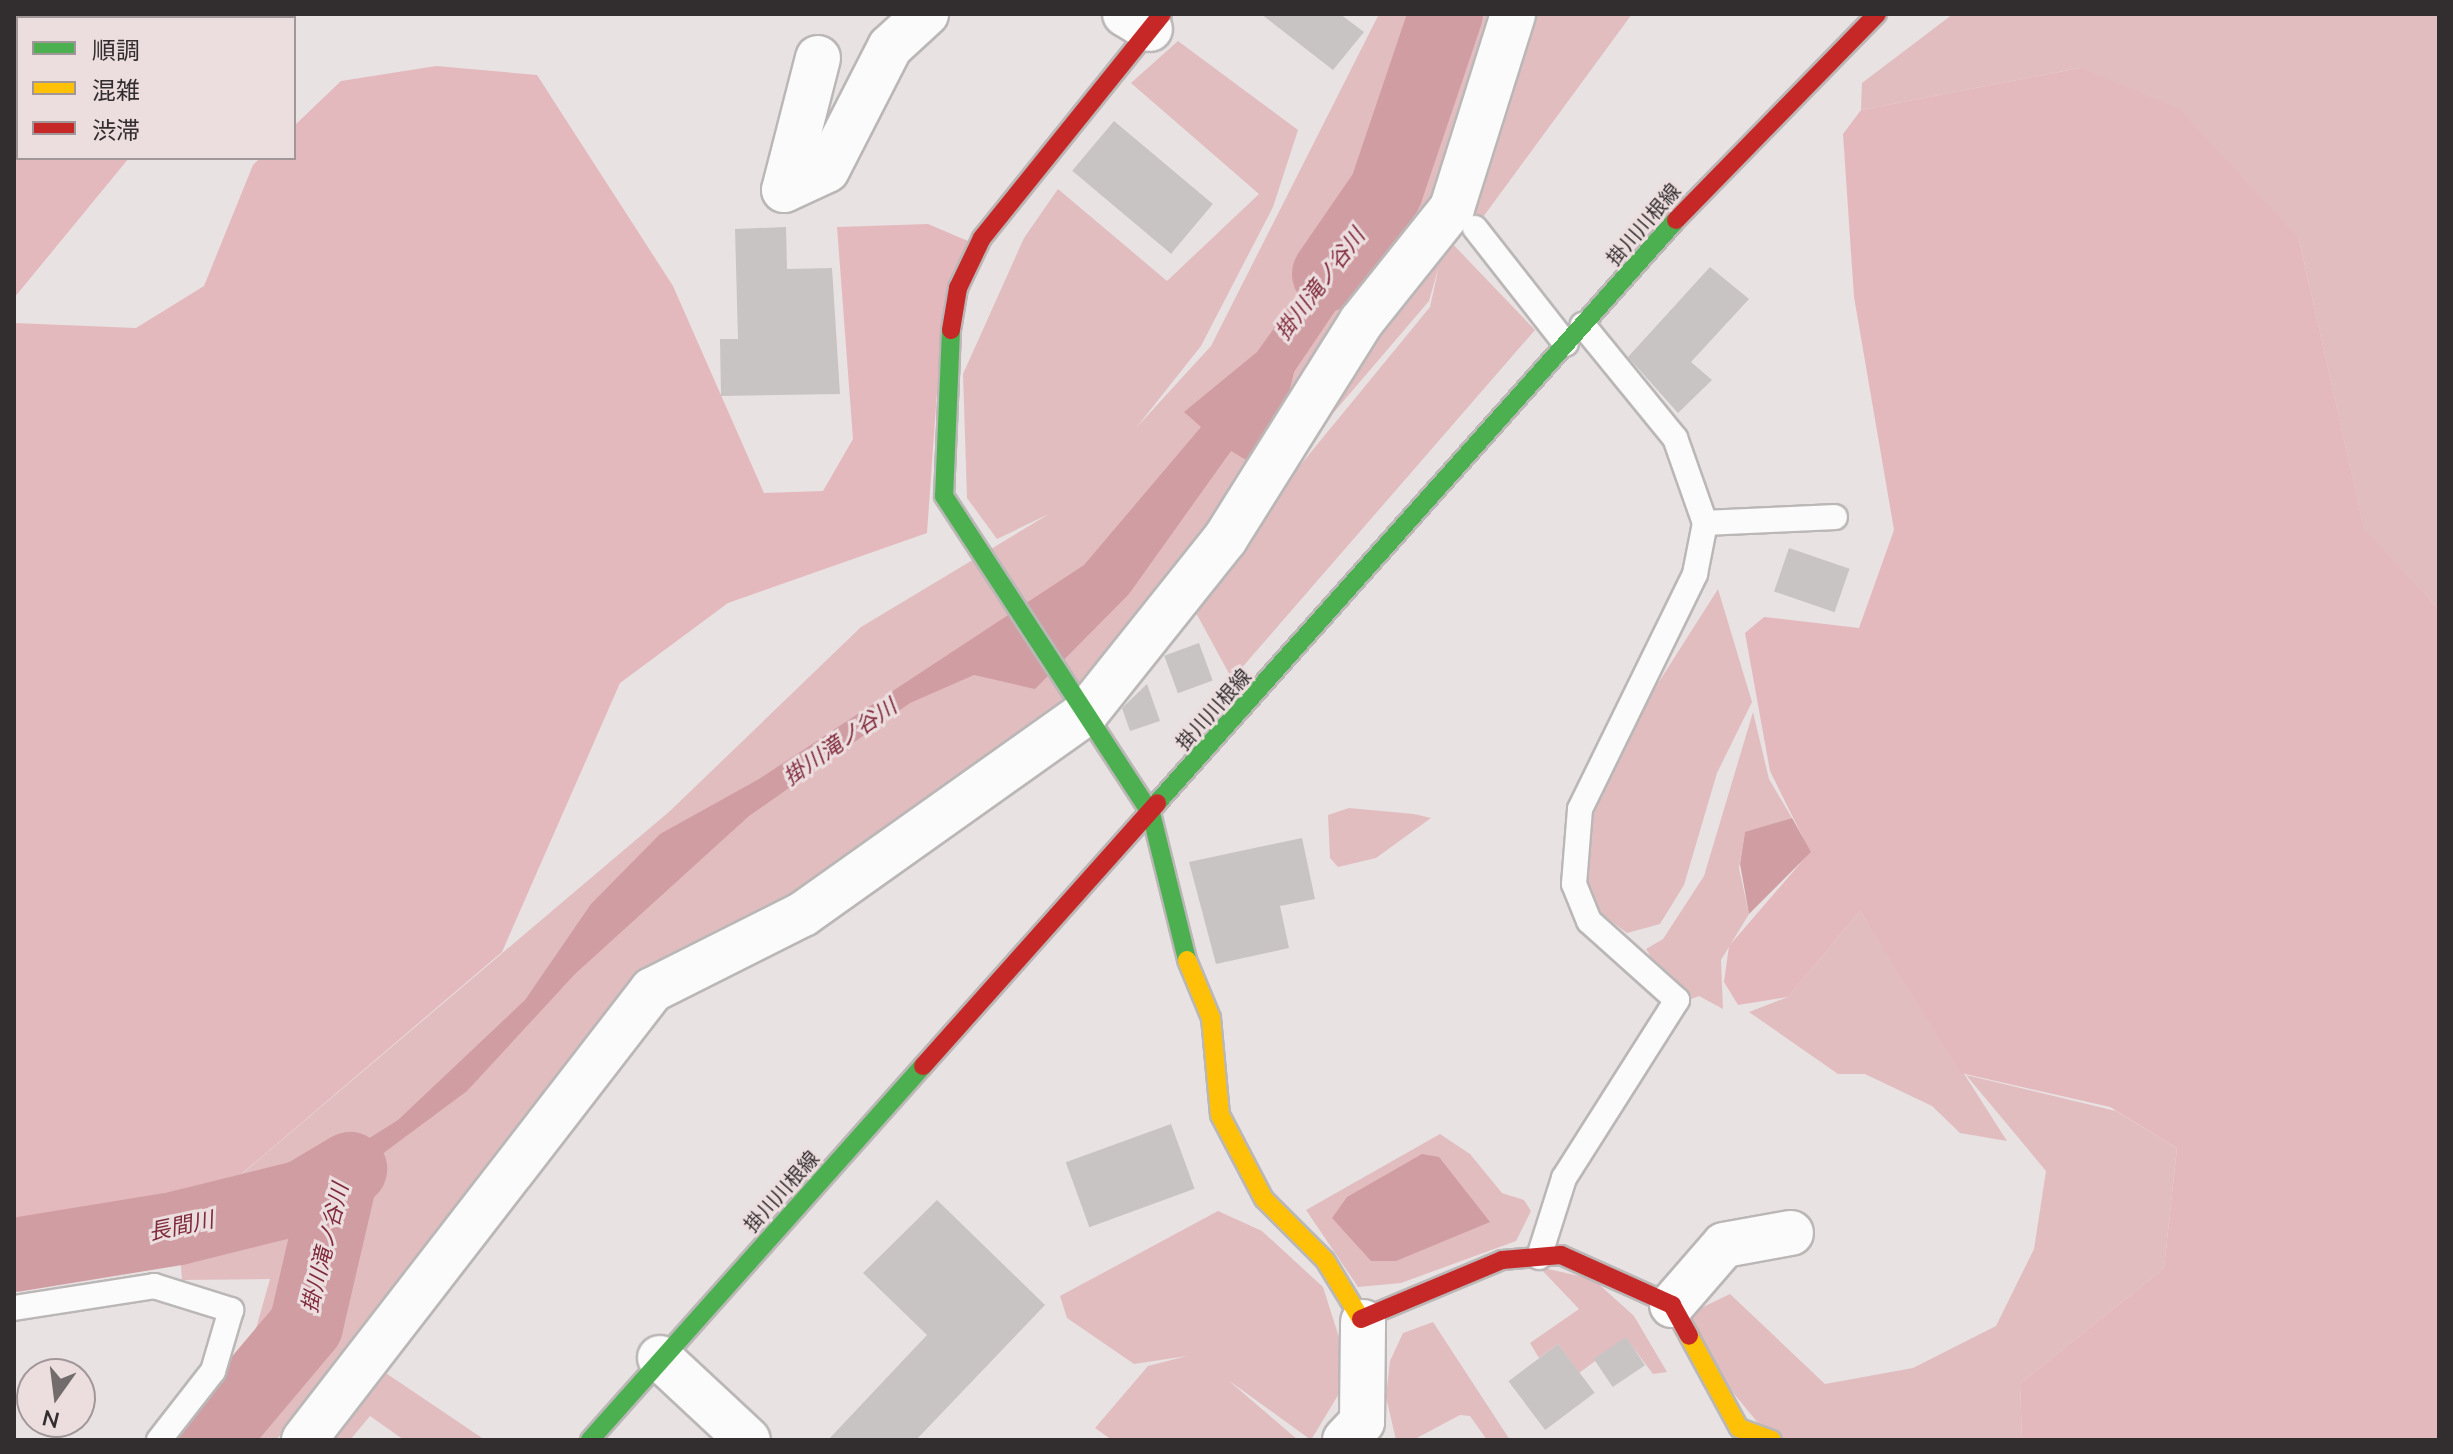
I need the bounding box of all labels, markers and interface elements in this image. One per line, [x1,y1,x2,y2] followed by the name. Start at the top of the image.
[16,16,296,160] legend
[92,35,140,65] text: 順調
[92,75,140,105] text: 混雑
[92,115,140,145] text: 渋滞
[1601,178,1685,270] street label: 掛川川根線
[1270,223,1370,345] water label: 掛川滝ノ谷川
[1171,664,1255,754] street label: 掛川川根線
[778,693,902,791] water label: 掛川滝ノ谷川
[739,1146,823,1236] street label: 掛川川根線
[296,1181,354,1315] water label: 掛川滝ノ谷川
[146,1206,216,1246] water label: 長間川
[16,1358,96,1438] north arrow
[39,1404,62,1435] text: N

